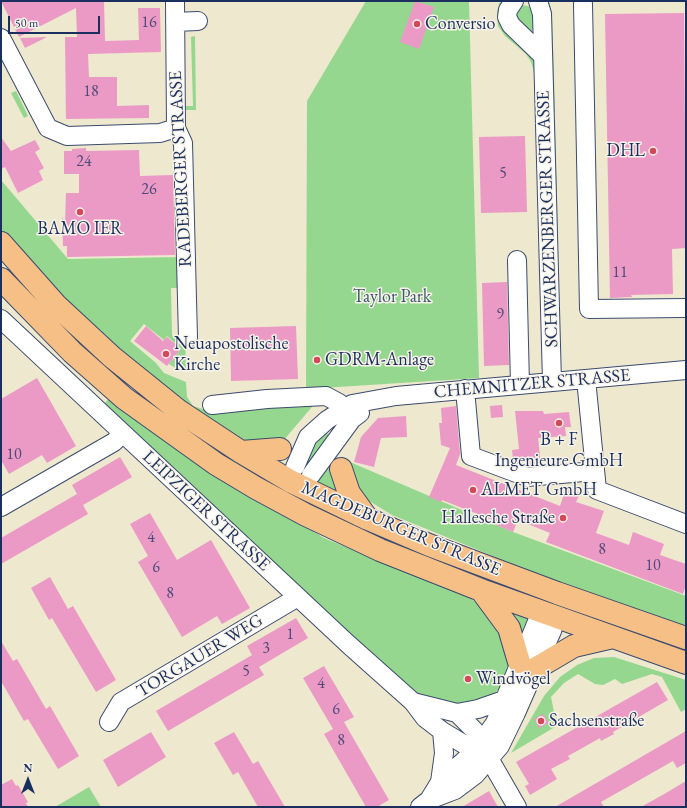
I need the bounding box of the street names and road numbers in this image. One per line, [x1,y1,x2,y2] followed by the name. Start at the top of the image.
[165,70,197,268] street label: RADEBERGER STRASSE
[533,90,563,348] street label: SCHWARZENBERGER STRASSE
[433,365,631,403] street label: CHEMNITZER STRASSE
[138,446,274,576] street label: LEIPZIGER STRASSE
[298,477,504,581] street label: MAGDEBURGER STRASSE
[133,610,267,702] street label: TORGAUER WEG

